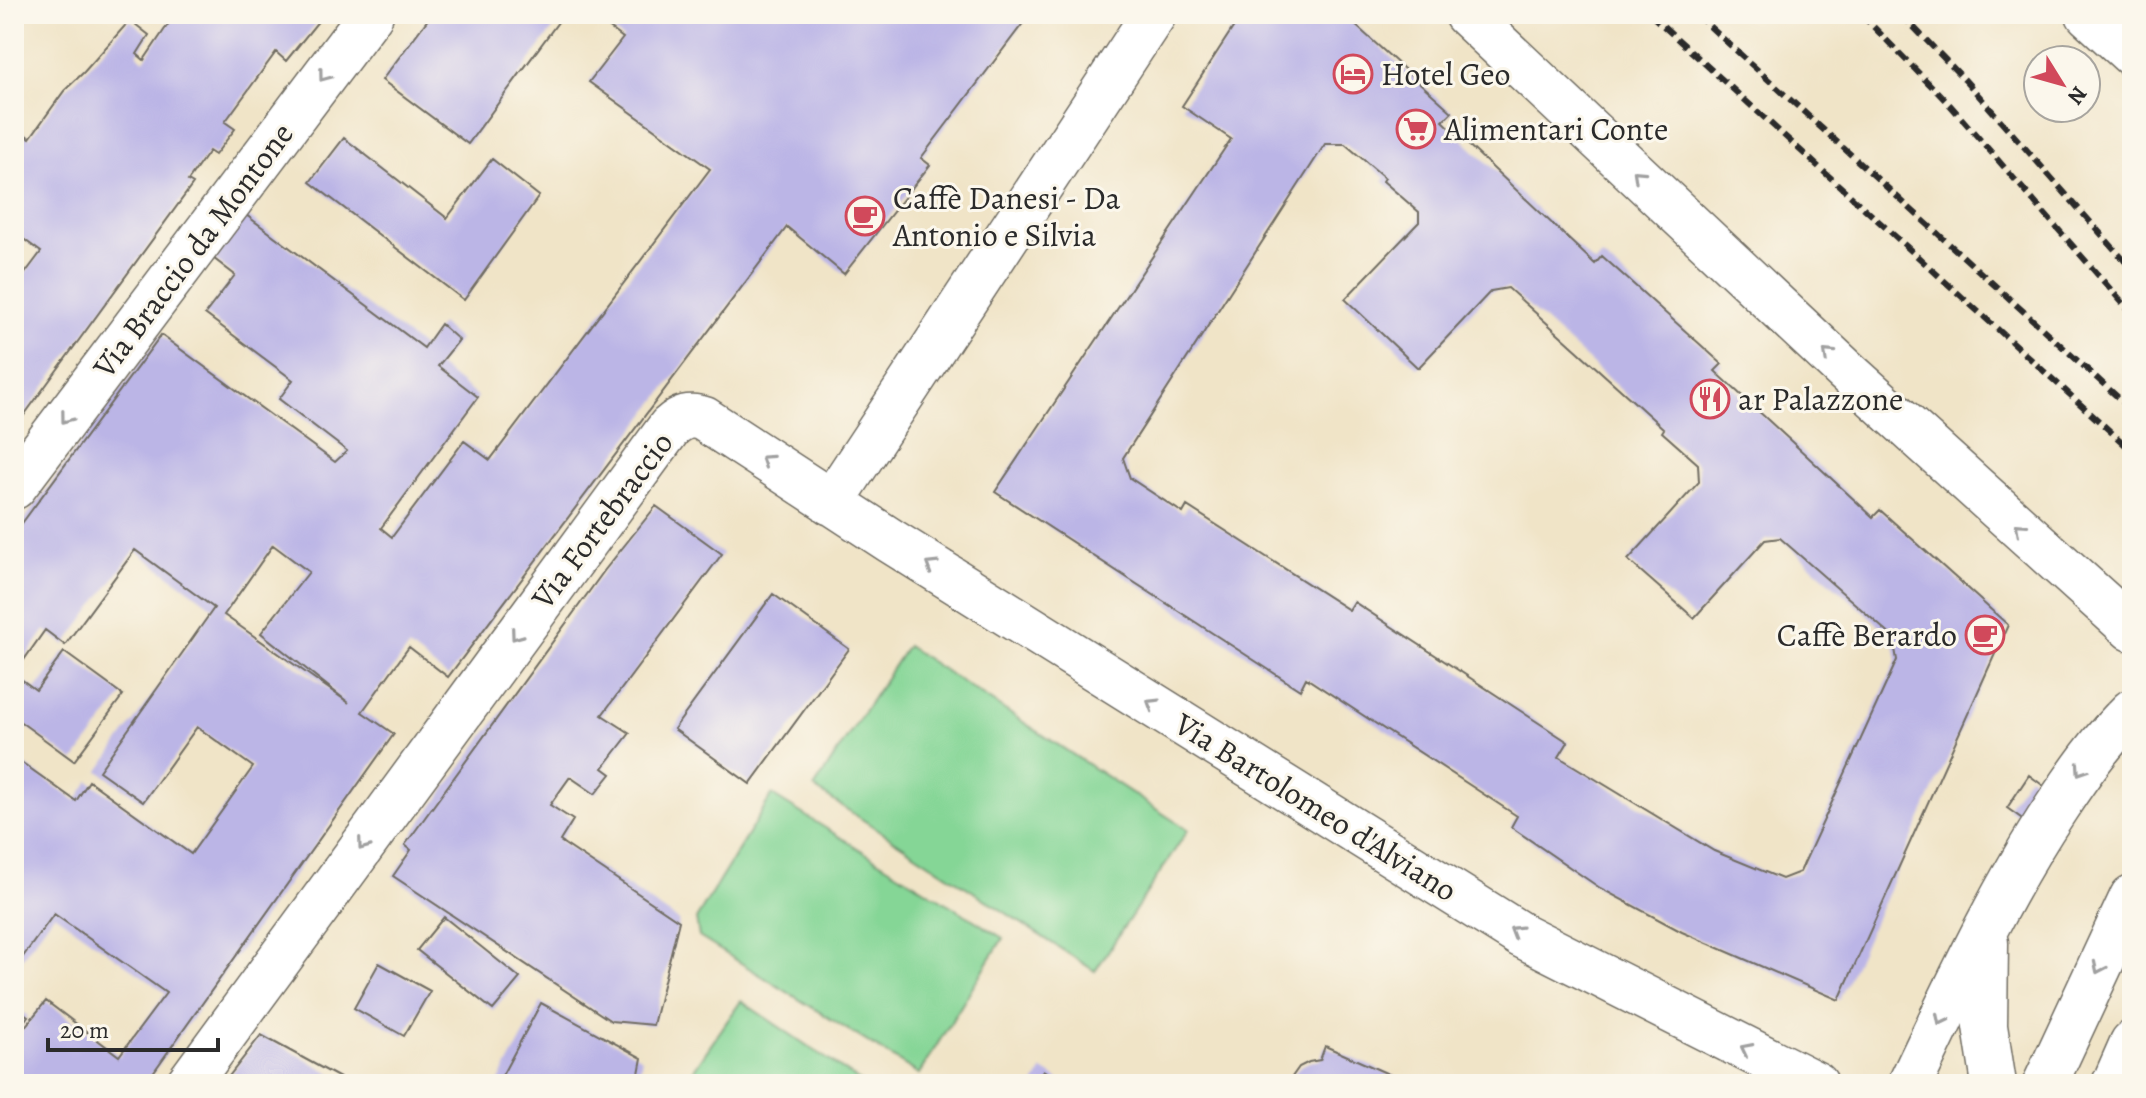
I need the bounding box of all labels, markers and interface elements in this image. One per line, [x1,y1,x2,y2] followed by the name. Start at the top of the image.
[2022,44,2102,124] north arrow
[1381,52,1510,96] place label: Hotel Geo
[1332,53,1374,95] hotel icon: Hotel Geo
[320,67,334,82] one-way arrow
[2060,80,2094,111] text: N
[1443,107,1668,151] place label: Alimentari Conte
[1395,108,1437,150] supermarket icon: Alimentari Conte
[82,113,304,387] street label: Via Braccio da Montone
[1633,170,1647,185] one-way arrow
[892,176,1120,257] place label: Caffè Danesi - Da Antonio e Silvia
[844,195,886,237] cafe icon: Caffè Danesi - Da Antonio e Silvia
[1822,349,1837,363] one-way arrow
[1738,377,1903,421] place label: ar Palazzone
[1689,378,1731,420] restaurant icon: ar Palazzone
[62,409,76,424] one-way arrow
[520,422,683,618] street label: Via Fortebraccio
[761,455,775,470] one-way arrow
[2015,524,2030,538] one-way arrow
[925,561,940,576] one-way arrow
[1777,613,1957,657] place label: Caffè Berardo
[1964,614,2006,656] cafe icon: Caffè Berardo
[512,627,526,641] one-way arrow
[1146,699,1160,714] one-way arrow
[1166,702,1466,912] street label: Via Bartolomeo d'Alviano
[2076,762,2091,776] one-way arrow
[358,836,372,851] one-way arrow
[1509,925,1524,941] one-way arrow
[2093,960,2109,974] one-way arrow
[48,1002,218,1052] scale bar
[1935,1012,1951,1027] one-way arrow
[60,1014,109,1046] text: 20 m
[1740,1043,1755,1059] one-way arrow

